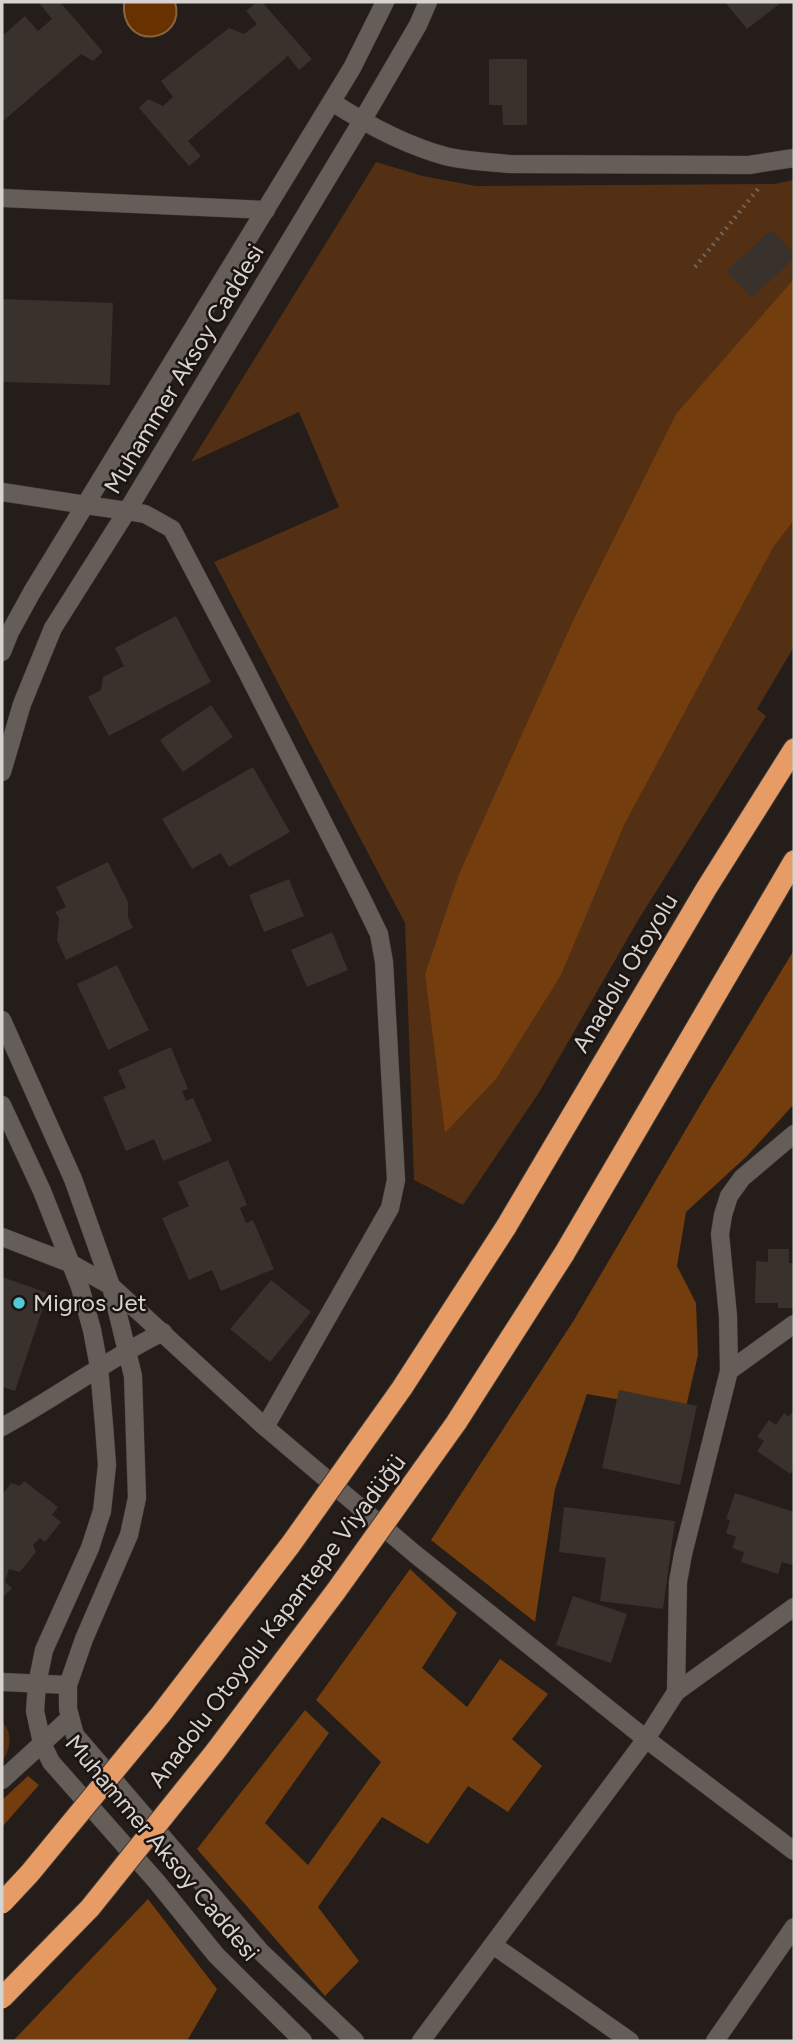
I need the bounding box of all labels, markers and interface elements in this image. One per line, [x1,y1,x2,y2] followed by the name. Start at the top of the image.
[97,239,270,499] street label: Muhammer Aksoy Caddesi
[566,888,684,1058] street label: Anadolu Otoyolu
[33,1288,147,1317] place label: Migros Jet
[11,1295,27,1311] marker: Migros Jet
[142,1448,412,1793] street label: Anadolu Otoyolu Kapantepe Viyadüğü
[59,1729,265,1967] street label: Muhammer Aksoy Caddesi

